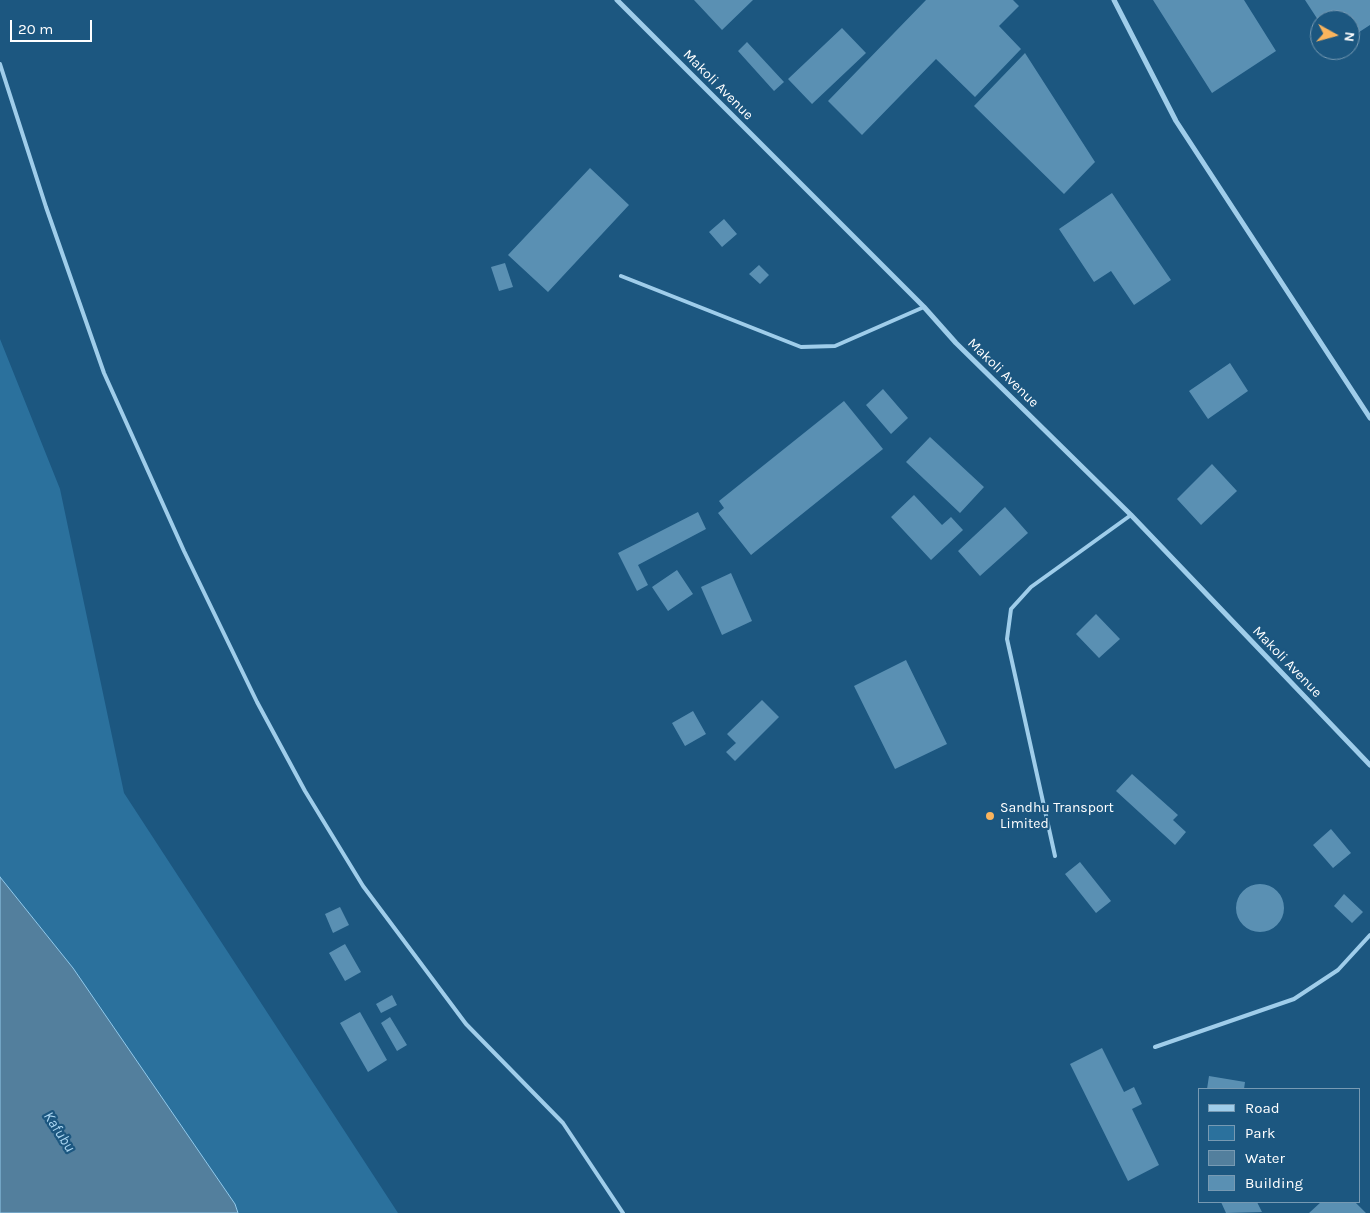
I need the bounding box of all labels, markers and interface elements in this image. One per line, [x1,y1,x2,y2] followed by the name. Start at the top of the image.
[12,10,95,42] scale bar
[1310,10,1360,60] north arrow
[18,20,53,38] text: 20 m
[1340,31,1358,43] text: N
[679,46,757,124] street label: Makoli Avenue
[964,335,1042,411] street label: Makoli Avenue
[1249,623,1325,701] street label: Makoli Avenue
[1000,800,1114,832] place label: Sandhu Transport Limited
[984,810,996,822] marker: Sandhu Transport Limited
[1198,1088,1360,1203] legend
[1245,1099,1280,1117] text: Road
[39,1108,79,1156] water label: Kafubu
[1245,1124,1275,1142] text: Park
[1245,1149,1285,1167] text: Water
[1245,1174,1303,1192] text: Building

